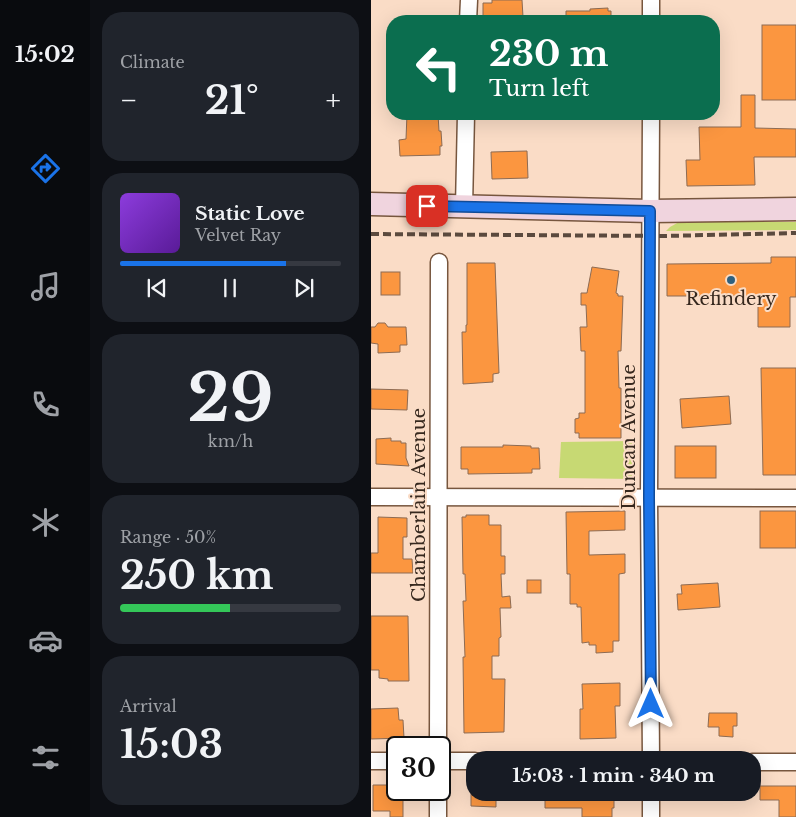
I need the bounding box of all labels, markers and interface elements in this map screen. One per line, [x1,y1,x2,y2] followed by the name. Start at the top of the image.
[489,32,609,75] text: 230 m
[406,35,471,100] icon: left
[15,41,75,68] text: 15:02
[120,52,185,72] text: Climate
[489,75,589,102] text: Turn left
[205,77,259,124] text: 21°
[120,83,138,118] text: −
[326,83,341,118] text: +
[28,151,63,186] icon: directions
[406,185,448,227] pin
[413,192,441,220] icon: arrive
[195,202,305,225] text: Static Love
[195,225,281,245] text: Velvet Ray
[28,269,63,304] icon: music
[143,274,171,302] icon: previous
[216,274,244,302] icon: pause
[290,274,318,302] icon: next
[725,274,737,286] marker: Refindery
[685,288,777,310] place label: Refindery
[187,358,274,439] text: 29
[618,364,640,510] street label: Duncan Avenue
[28,387,63,422] icon: phone
[408,408,430,602] street label: Chamberlain Avenue
[208,431,253,451] text: km/h
[28,505,63,540] icon: climate
[120,527,216,547] text: Range · 50%
[120,552,273,599] text: 250 km
[28,623,63,658] icon: car
[624,677,676,729] position arrow
[120,696,177,716] text: Arrival
[120,721,223,768] text: 15:03
[386,736,451,801] speed limit sign: 30
[28,740,63,775] icon: filters
[512,764,715,787] text: 15:03 · 1 min · 340 m

